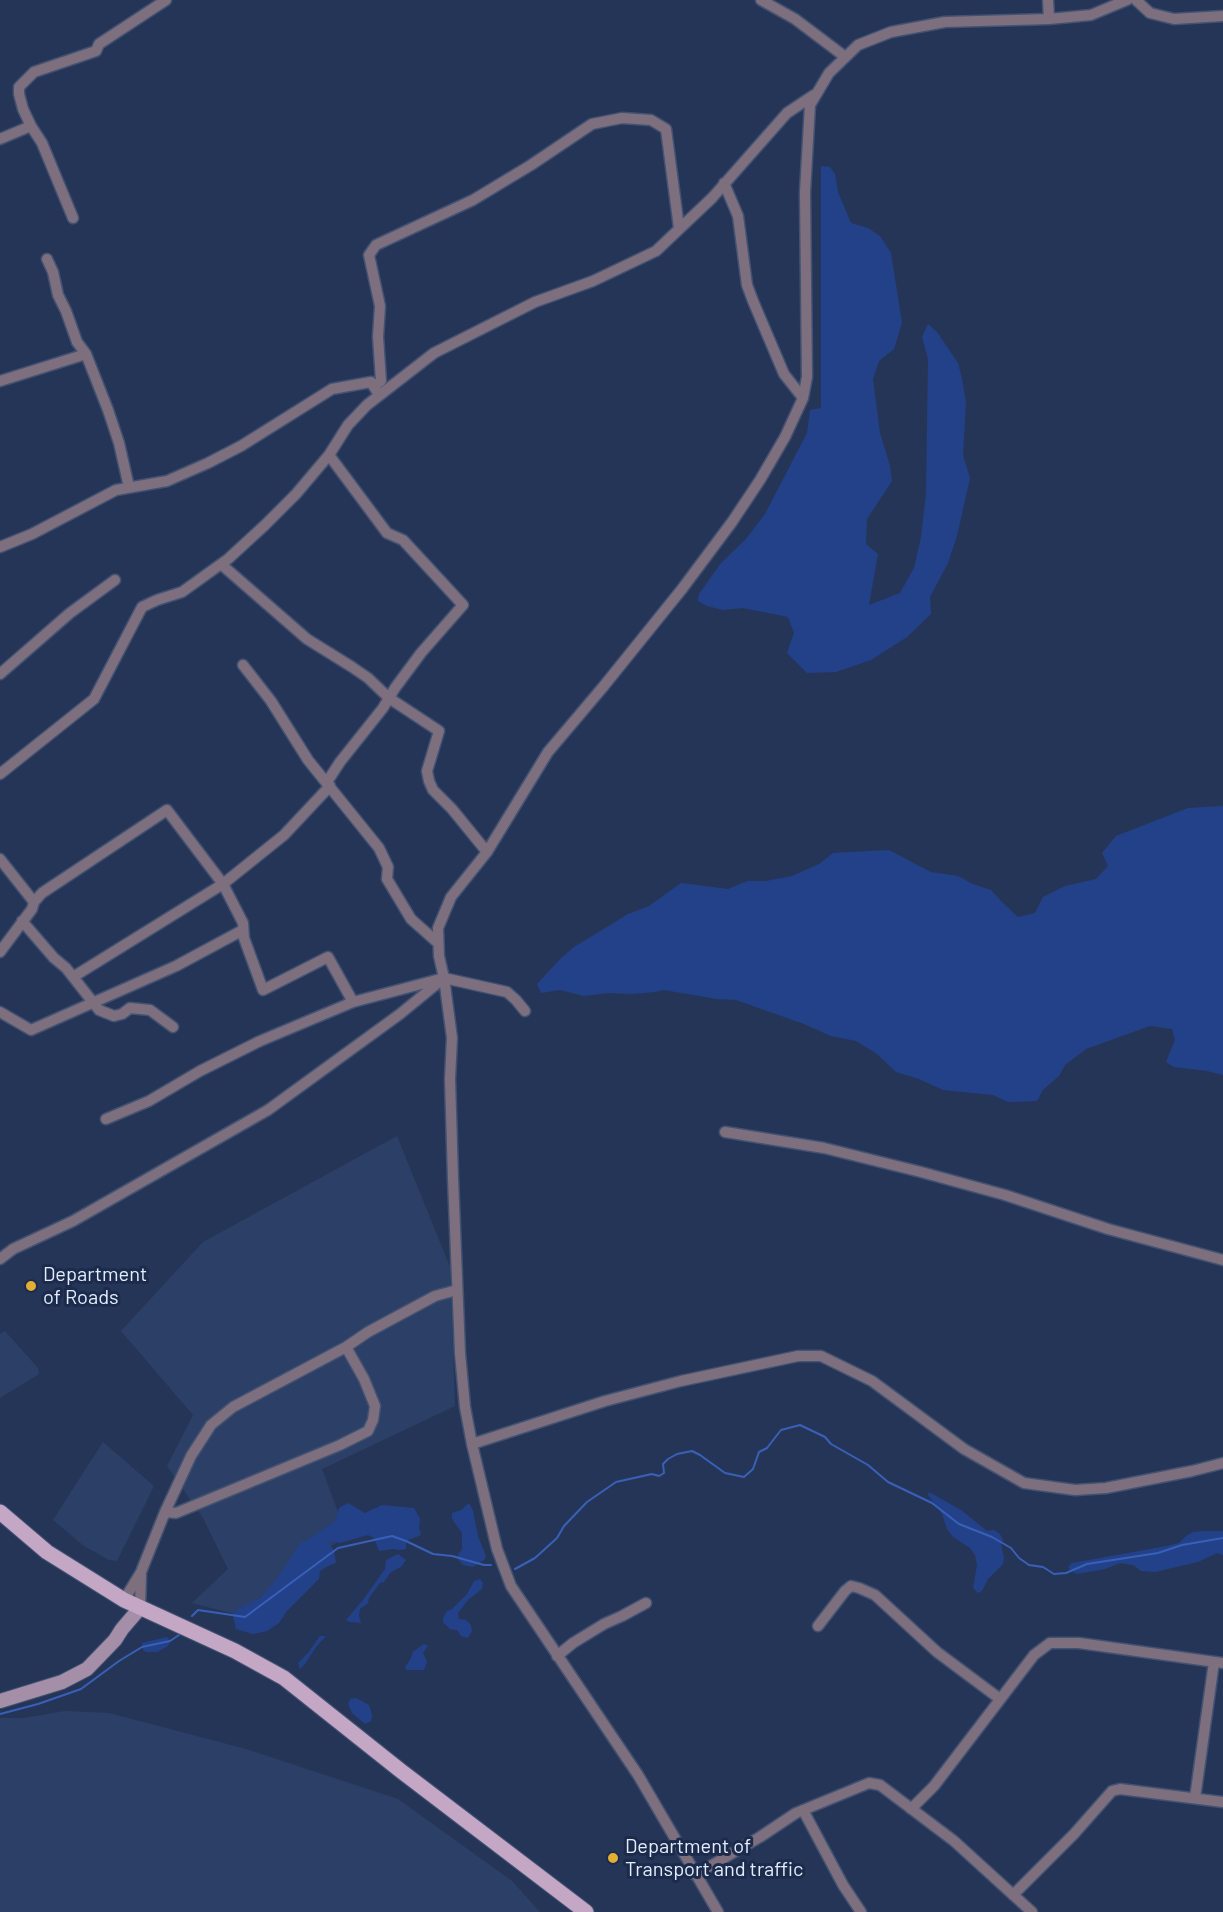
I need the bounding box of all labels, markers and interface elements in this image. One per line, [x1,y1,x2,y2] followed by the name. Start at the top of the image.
[43,1262,147,1309] place label: Department of Roads
[24,1279,38,1293] marker: Department of Roads
[625,1834,803,1881] place label: Department of Transport and traffic
[606,1851,620,1865] marker: Department of Transport and traffic

